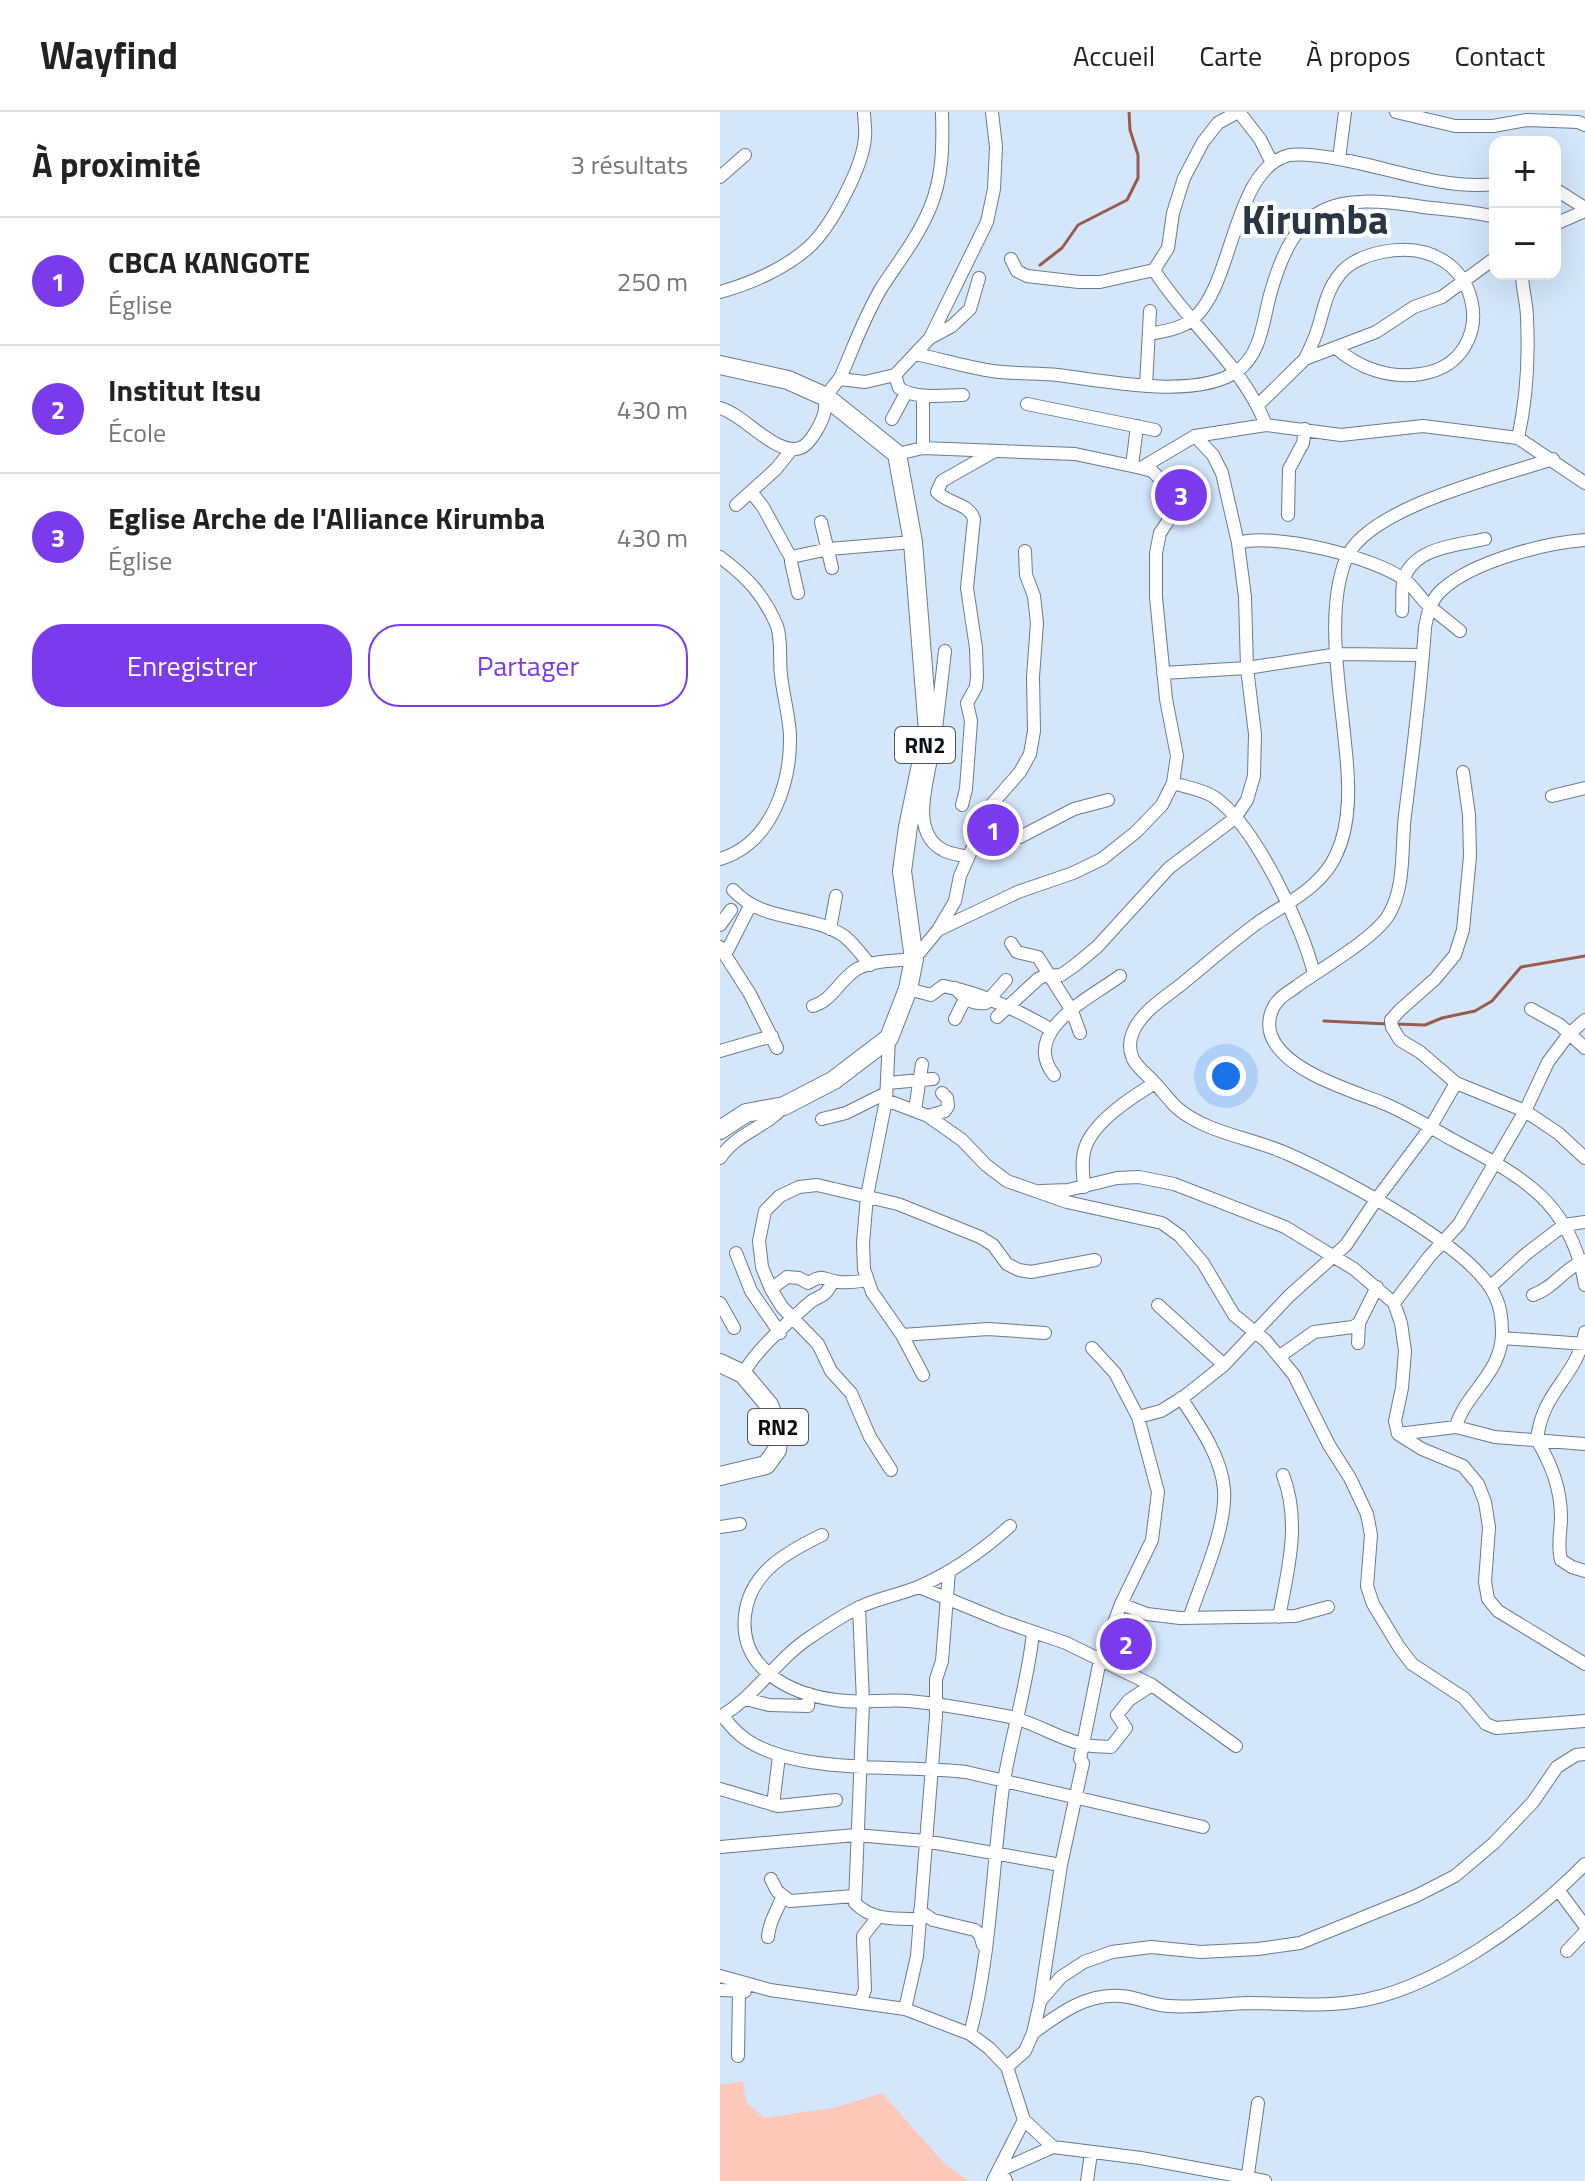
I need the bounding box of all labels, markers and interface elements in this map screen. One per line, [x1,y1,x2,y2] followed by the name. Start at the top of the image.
[40,26,178,84] text: Wayfind
[1073,34,1155,77] text: Accueil
[1199,34,1262,77] text: Carte
[1306,34,1410,77] text: À propos
[1454,34,1545,77] text: Contact
[1489,136,1561,280] map controls
[1489,136,1561,208] button: +
[32,138,201,190] text: À proximité
[571,145,688,184] text: 3 résultats
[1242,189,1388,250] district label: Kirumba
[1489,208,1561,280] button: −
[108,239,310,285] text: CBCA KANGOTE
[51,262,65,301] text: 1
[617,262,688,301] text: 250 m
[108,285,172,324] text: Église
[108,367,261,413] text: Institut Itsu
[51,390,65,429] text: 2
[617,390,688,429] text: 430 m
[108,413,166,452] text: École
[1155,465,1207,525] pin: 3
[108,495,545,541] text: Eglise Arche de l'Alliance Kirumba
[51,518,65,557] text: 3
[617,518,688,557] text: 430 m
[108,541,172,580] text: Église
[32,624,352,707] button: Enregistrer
[368,624,688,707] button: Partager
[895,727,955,763] road number: RN2
[967,800,1019,860] pin: 1
[1206,1056,1246,1096] your location
[748,1409,808,1445] road number: RN2
[1100,1614,1152,1674] pin: 2

